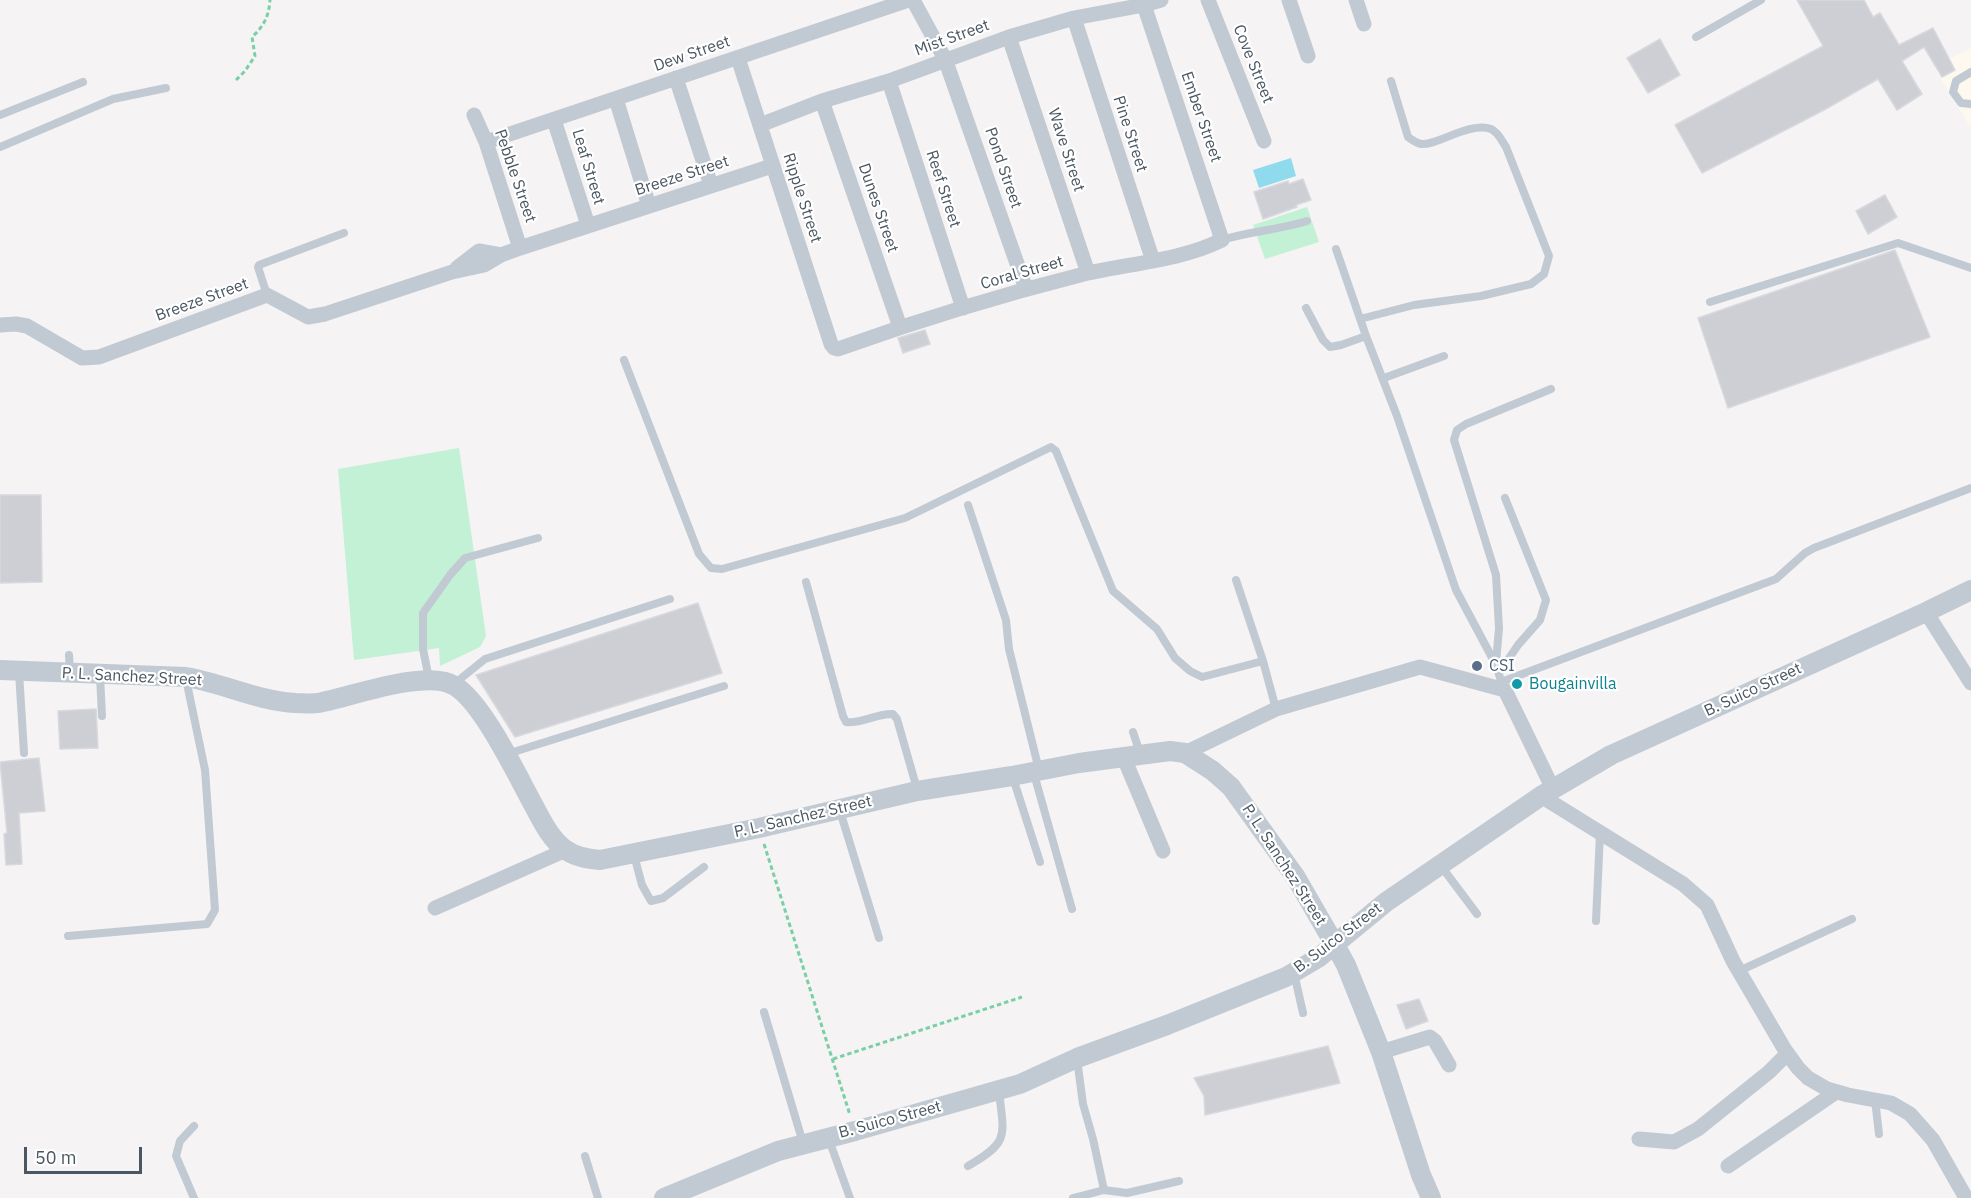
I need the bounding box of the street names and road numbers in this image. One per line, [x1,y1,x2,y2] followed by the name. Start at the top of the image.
[912,16,992,60] street label: Mist Street
[1229,22,1277,106] street label: Cove Street
[651,32,733,76] street label: Dew Street
[1176,69,1226,165] street label: Ember Street
[1109,93,1151,175] street label: Pine Street
[1043,106,1089,194] street label: Wave Street
[980,125,1026,211] street label: Pond Street
[490,127,540,225] street label: Pebble Street
[567,127,609,207] street label: Leaf Street
[921,148,965,230] street label: Reef Street
[778,151,826,245] street label: Ripple Street
[633,152,731,200] street label: Breeze Street
[854,161,902,255] street label: Dunes Street
[978,252,1066,294] street label: Coral Street
[153,274,251,326] street label: Breeze Street
[1701,659,1805,721] street label: B. Suico Street
[61,664,203,690] street label: P. L. Sanchez Street
[732,792,874,842] street label: P. L. Sanchez Street
[1238,801,1330,929] street label: P. L. Sanchez Street
[1290,899,1386,977] street label: B. Suico Street
[837,1097,943,1143] street label: B. Suico Street

